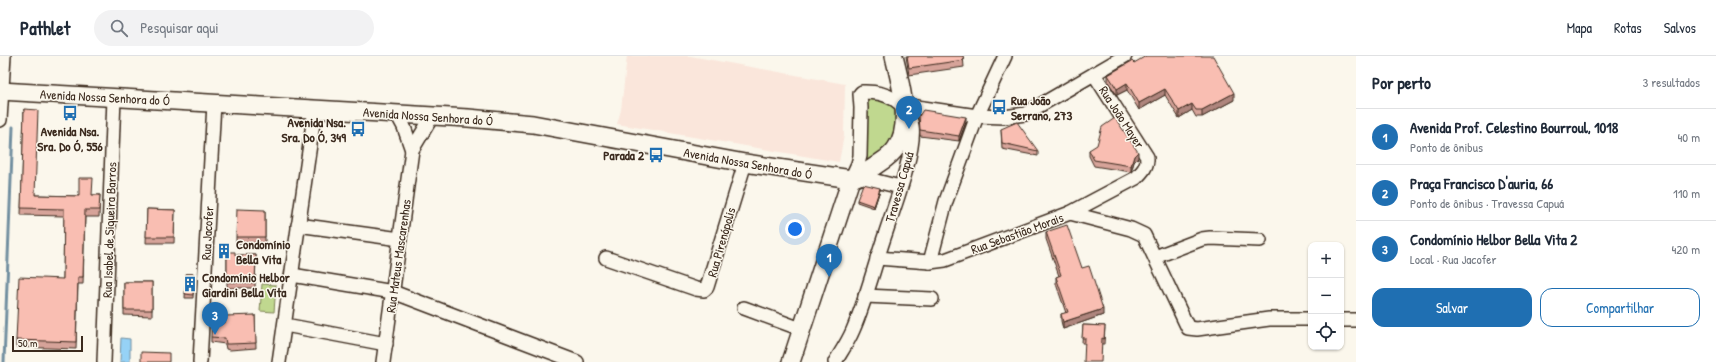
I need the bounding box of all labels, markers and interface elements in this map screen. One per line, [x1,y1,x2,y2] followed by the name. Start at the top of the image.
[94,10,374,46] search box
[20,15,70,41] text: Pathlet
[108,17,130,39] icon: search
[140,17,219,38] text: Pesquisar aqui
[1567,18,1592,37] text: Mapa
[1614,18,1642,37] text: Rotas
[1664,18,1696,37] text: Salvos
[1372,71,1431,94] text: Por perto
[1642,73,1700,91] text: 3 resultados
[1095,82,1149,152] street label: Rua João Mayer
[39,85,171,109] street label: Avenida Nossa Senhora do Ó
[1011,91,1072,124] place label: Rua João Serrano, 273
[896,96,922,129] pin: 2
[990,98,1008,116] bus stop icon: Rua João Serrano, 273
[362,102,494,130] street label: Avenida Nossa Senhora do Ó
[61,104,79,122] bus stop icon: Avenida Nsa. Sra. Do Ó, 556
[281,113,346,146] place label: Avenida Nsa. Sra. Do Ó, 349
[1410,117,1618,138] text: Avenida Prof. Celestino Bourroul, 1018
[349,120,367,138] bus stop icon: Avenida Nsa. Sra. Do Ó, 349
[37,122,103,155] place label: Avenida Nsa. Sra. Do Ó, 556
[1383,128,1387,146] text: 1
[1677,128,1700,146] text: 40 m
[1410,138,1483,156] text: Ponto de ônibus
[682,143,814,183] street label: Avenida Nossa Senhora do Ó
[603,146,645,164] place label: Parada 2
[647,146,665,164] bus stop icon: Parada 2
[880,150,918,224] street label: Travessa Capuá
[98,162,120,298] street label: Rua Isabel de Siqueira Barros
[1410,173,1553,194] text: Praça Francisco D'auria, 66
[1382,184,1388,202] text: 2
[1673,184,1700,202] text: 110 m
[1410,194,1564,212] text: Ponto de ônibus · Travessa Capuá
[381,198,415,314] street label: Rua Mateus Mascarenhas
[197,205,217,261] street label: Rua Jacofer
[702,205,740,279] street label: Rua Pirenópolis
[968,208,1066,258] street label: Rua Sebastião Morais
[785,219,805,239] your location
[1410,229,1577,250] text: Condomínio Helbor Bella Vita 2
[236,235,291,268] place label: Condomínio Bella Vita
[1382,240,1388,258] text: 3
[1671,240,1700,258] text: 420 m
[215,242,233,260] building icon: Condomínio Bella Vita
[1308,242,1344,350] map controls
[1308,242,1344,278] button: +
[816,244,842,277] pin: 1
[1410,250,1496,268] text: Local · Rua Jacofer
[202,268,291,301] place label: Condomínio Helbor Giardini Bella Vita
[181,275,199,293] building icon: Condomínio Helbor Giardini Bella Vita
[1308,278,1344,314] button: −
[1372,288,1532,327] button: Salvar
[1540,288,1700,327] button: Compartilhar
[202,302,228,335] pin: 3
[1308,314,1344,350] button: locate
[12,334,83,353] scale bar
[18,336,38,350] text: 50 m

